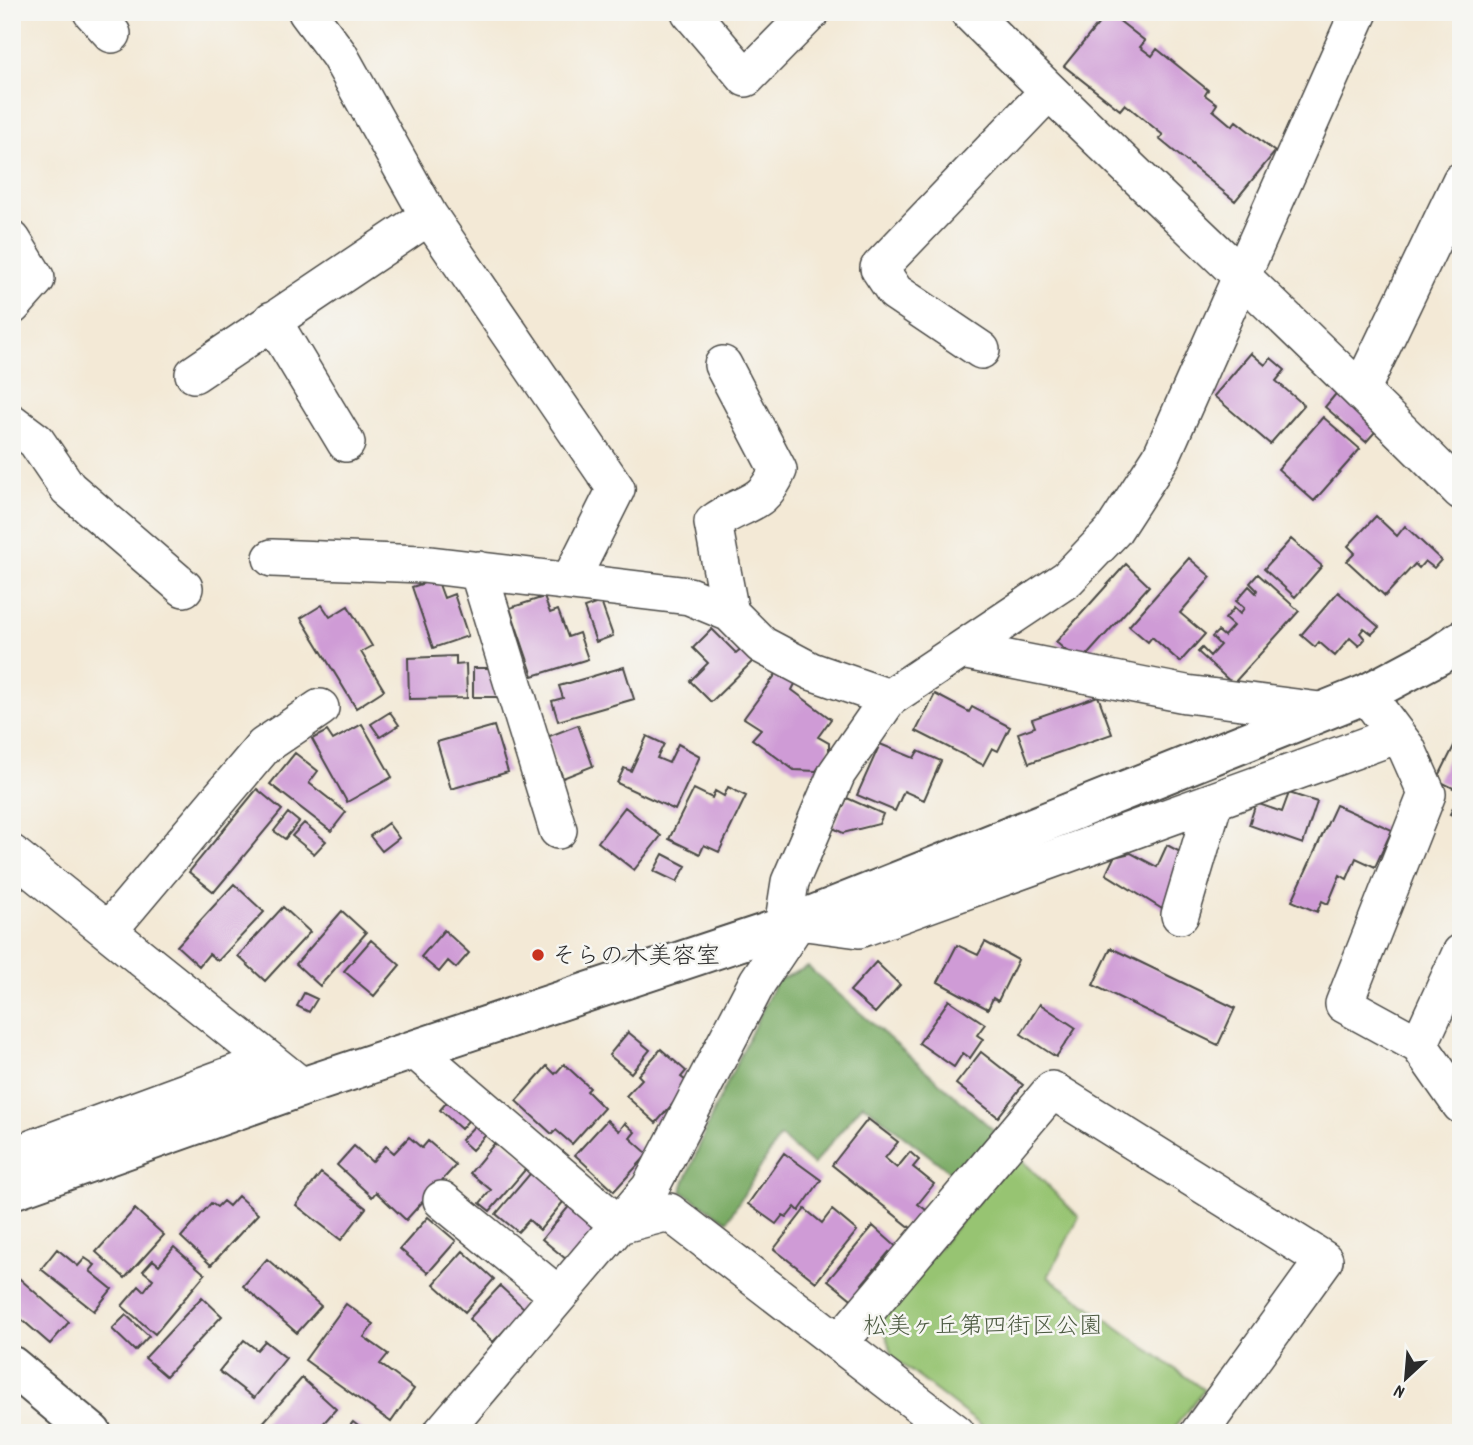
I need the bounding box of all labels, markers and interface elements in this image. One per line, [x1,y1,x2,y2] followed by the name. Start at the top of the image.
[552,941,720,975] place label: そらの木美容室
[530,947,546,963] marker: そらの木美容室
[863,1311,1103,1345] park label: 松美ヶ丘第四街区公園
[1372,1344,1442,1414] north arrow
[1390,1376,1410,1404] text: N

